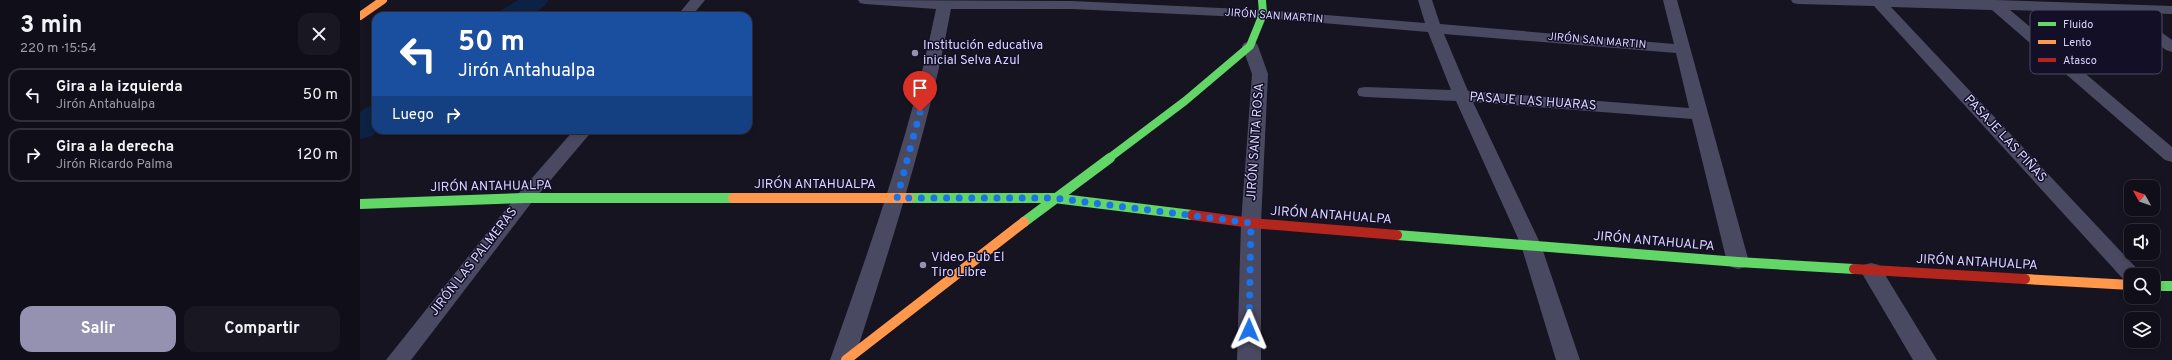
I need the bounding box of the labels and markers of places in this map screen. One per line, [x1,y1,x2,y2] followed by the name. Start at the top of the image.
[923,38,1043,69] place label: Institución educativa inicial Selva Azul
[910,48,920,58] marker: Institución educativa inicial Selva Azul
[903,71,937,112] pin
[931,250,1005,281] place label: Video Pub El Tiro Libre
[918,260,928,270] marker: Video Pub El Tiro Libre

